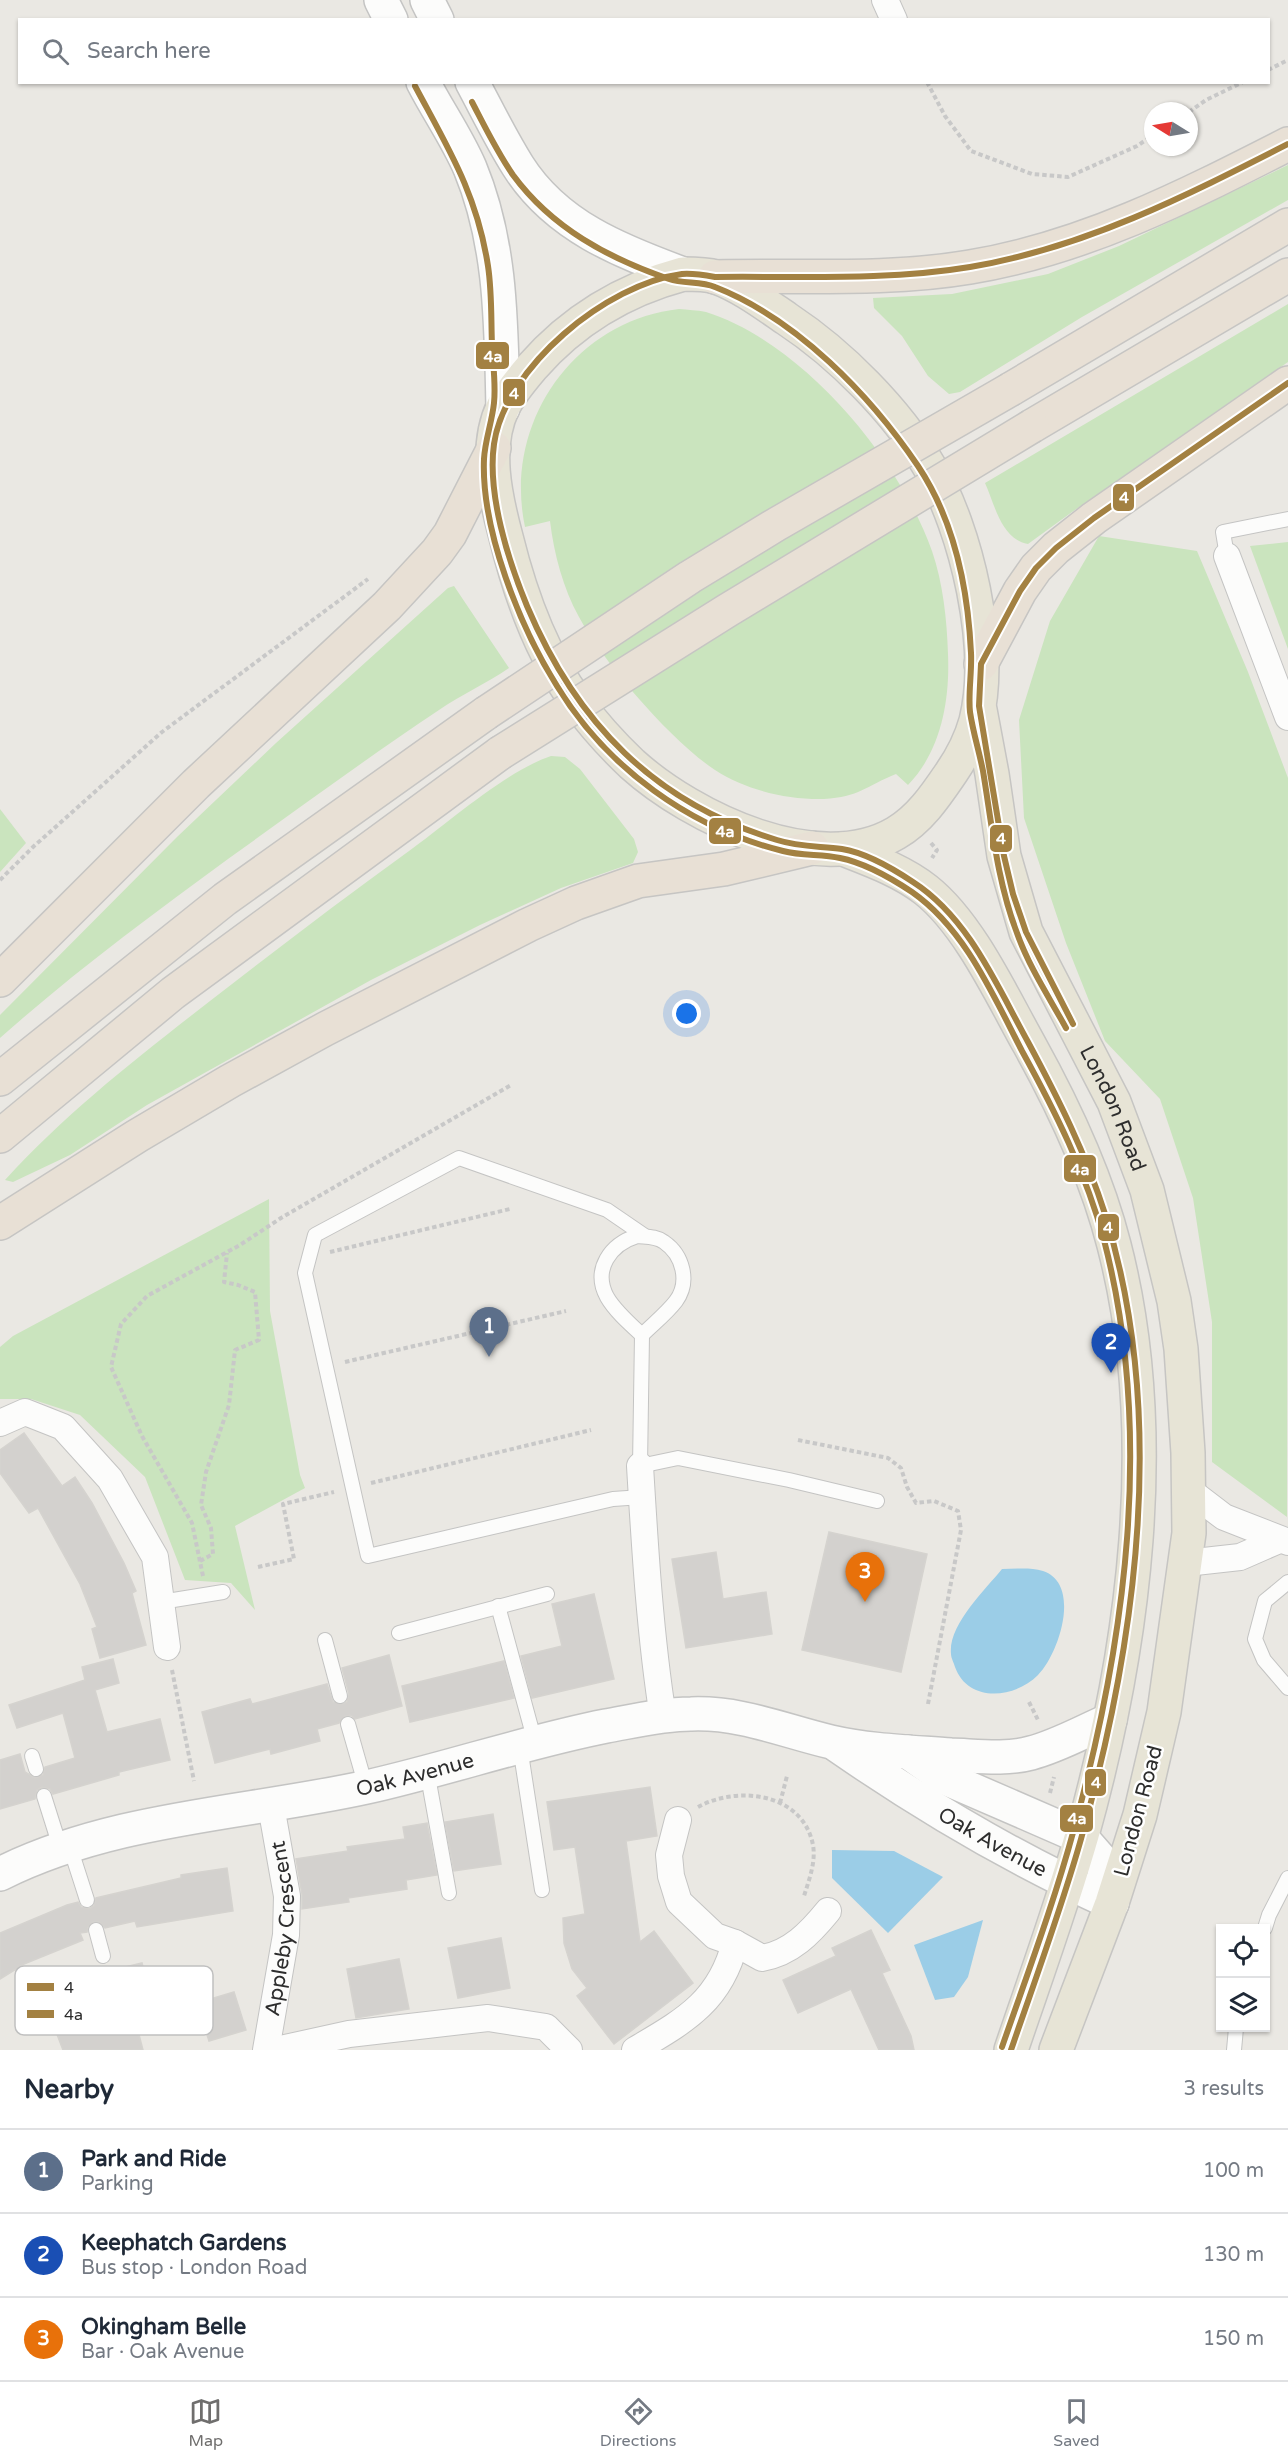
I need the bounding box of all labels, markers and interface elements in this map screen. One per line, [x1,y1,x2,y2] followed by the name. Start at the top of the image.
[18,18,1270,84] search box
[39,35,72,68] icon: search
[87,38,211,64] text: Search here
[1144,102,1198,156] north arrow
[475,341,510,370] line badge: 4a
[483,347,503,367] text: 4a
[502,378,526,407] line badge: 4
[509,384,519,404] text: 4
[1112,483,1135,512] line badge: 4
[1119,488,1129,508] text: 4
[708,817,742,845] line badge: 4a
[715,822,735,842] text: 4a
[989,824,1013,853] line badge: 4
[996,829,1006,849] text: 4
[672,999,701,1028] your location
[1074,1041,1151,1175] street label: London Road
[1063,1154,1097,1183] line badge: 4a
[1070,1160,1090,1180] text: 4a
[1097,1213,1120,1242] line badge: 4
[1103,1218,1113,1238] text: 4
[470,1308,508,1357] pin: 1
[1092,1324,1130,1373] pin: 2
[846,1552,884,1602] pin: 3
[1109,1743,1168,1879] street label: London Road
[354,1748,477,1802] street label: Oak Avenue
[1084,1768,1107,1797] line badge: 4
[1091,1773,1101,1793] text: 4
[933,1802,1051,1883] street label: Oak Avenue
[1059,1804,1094,1833] line badge: 4a
[1067,1809,1087,1829] text: 4a
[260,1839,300,2018] street label: Appleby Crescent
[1216,1924,1270,2032] map controls
[1216,1924,1270,1978] button: locate
[15,1966,213,2035] legend
[64,1978,74,1998] text: 4
[1216,1978,1270,2032] button: layers
[64,2005,83,2025] text: 4a
[24,2074,114,2105] text: Nearby
[1184,2077,1264,2101] text: 3 results
[81,2146,227,2172] text: Park and Ride
[37,2159,50,2183] text: 1
[1203,2159,1264,2183] text: 100 m
[81,2172,154,2196] text: Parking
[81,2230,287,2256] text: Keephatch Gardens
[37,2243,50,2267] text: 2
[1203,2243,1264,2267] text: 130 m
[81,2256,307,2280] text: Bus stop · London Road
[81,2314,246,2340] text: Okingham Belle
[37,2327,50,2351] text: 3
[1203,2327,1264,2351] text: 150 m
[81,2340,244,2364] text: Bar · Oak Avenue
[188,2395,223,2451] tab: Map
[600,2395,676,2451] tab: Directions
[1053,2395,1100,2451] tab: Saved

